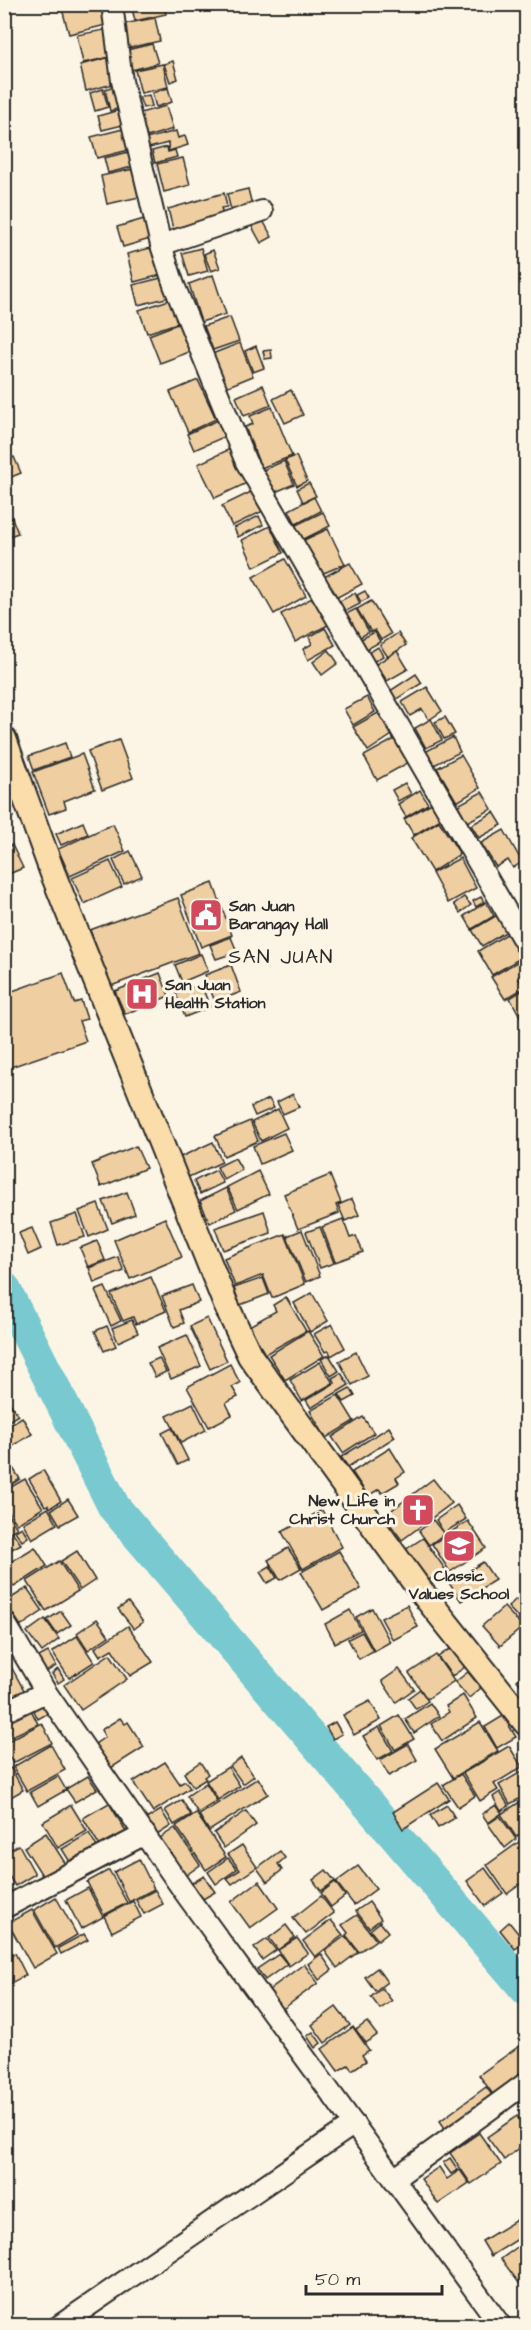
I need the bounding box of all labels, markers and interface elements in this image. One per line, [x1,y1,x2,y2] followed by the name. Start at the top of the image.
[228,895,328,937] place label: San Juan Barangay Hall
[188,897,224,933] public building icon: San Juan Barangay Hall
[228,943,334,971] district label: SAN JUAN
[164,974,266,1014] place label: San Juan Health Station
[124,976,160,1012] hospital icon: San Juan Health Station
[289,1490,396,1530] place label: New Life in Christ Church
[400,1492,436,1528] church icon: New Life in Christ Church
[441,1528,477,1564] school or university icon: Classic Values School
[408,1565,510,1605] place label: Classic Values School
[306,2258,442,2296] scale bar
[315,2267,360,2292] text: 50 m

